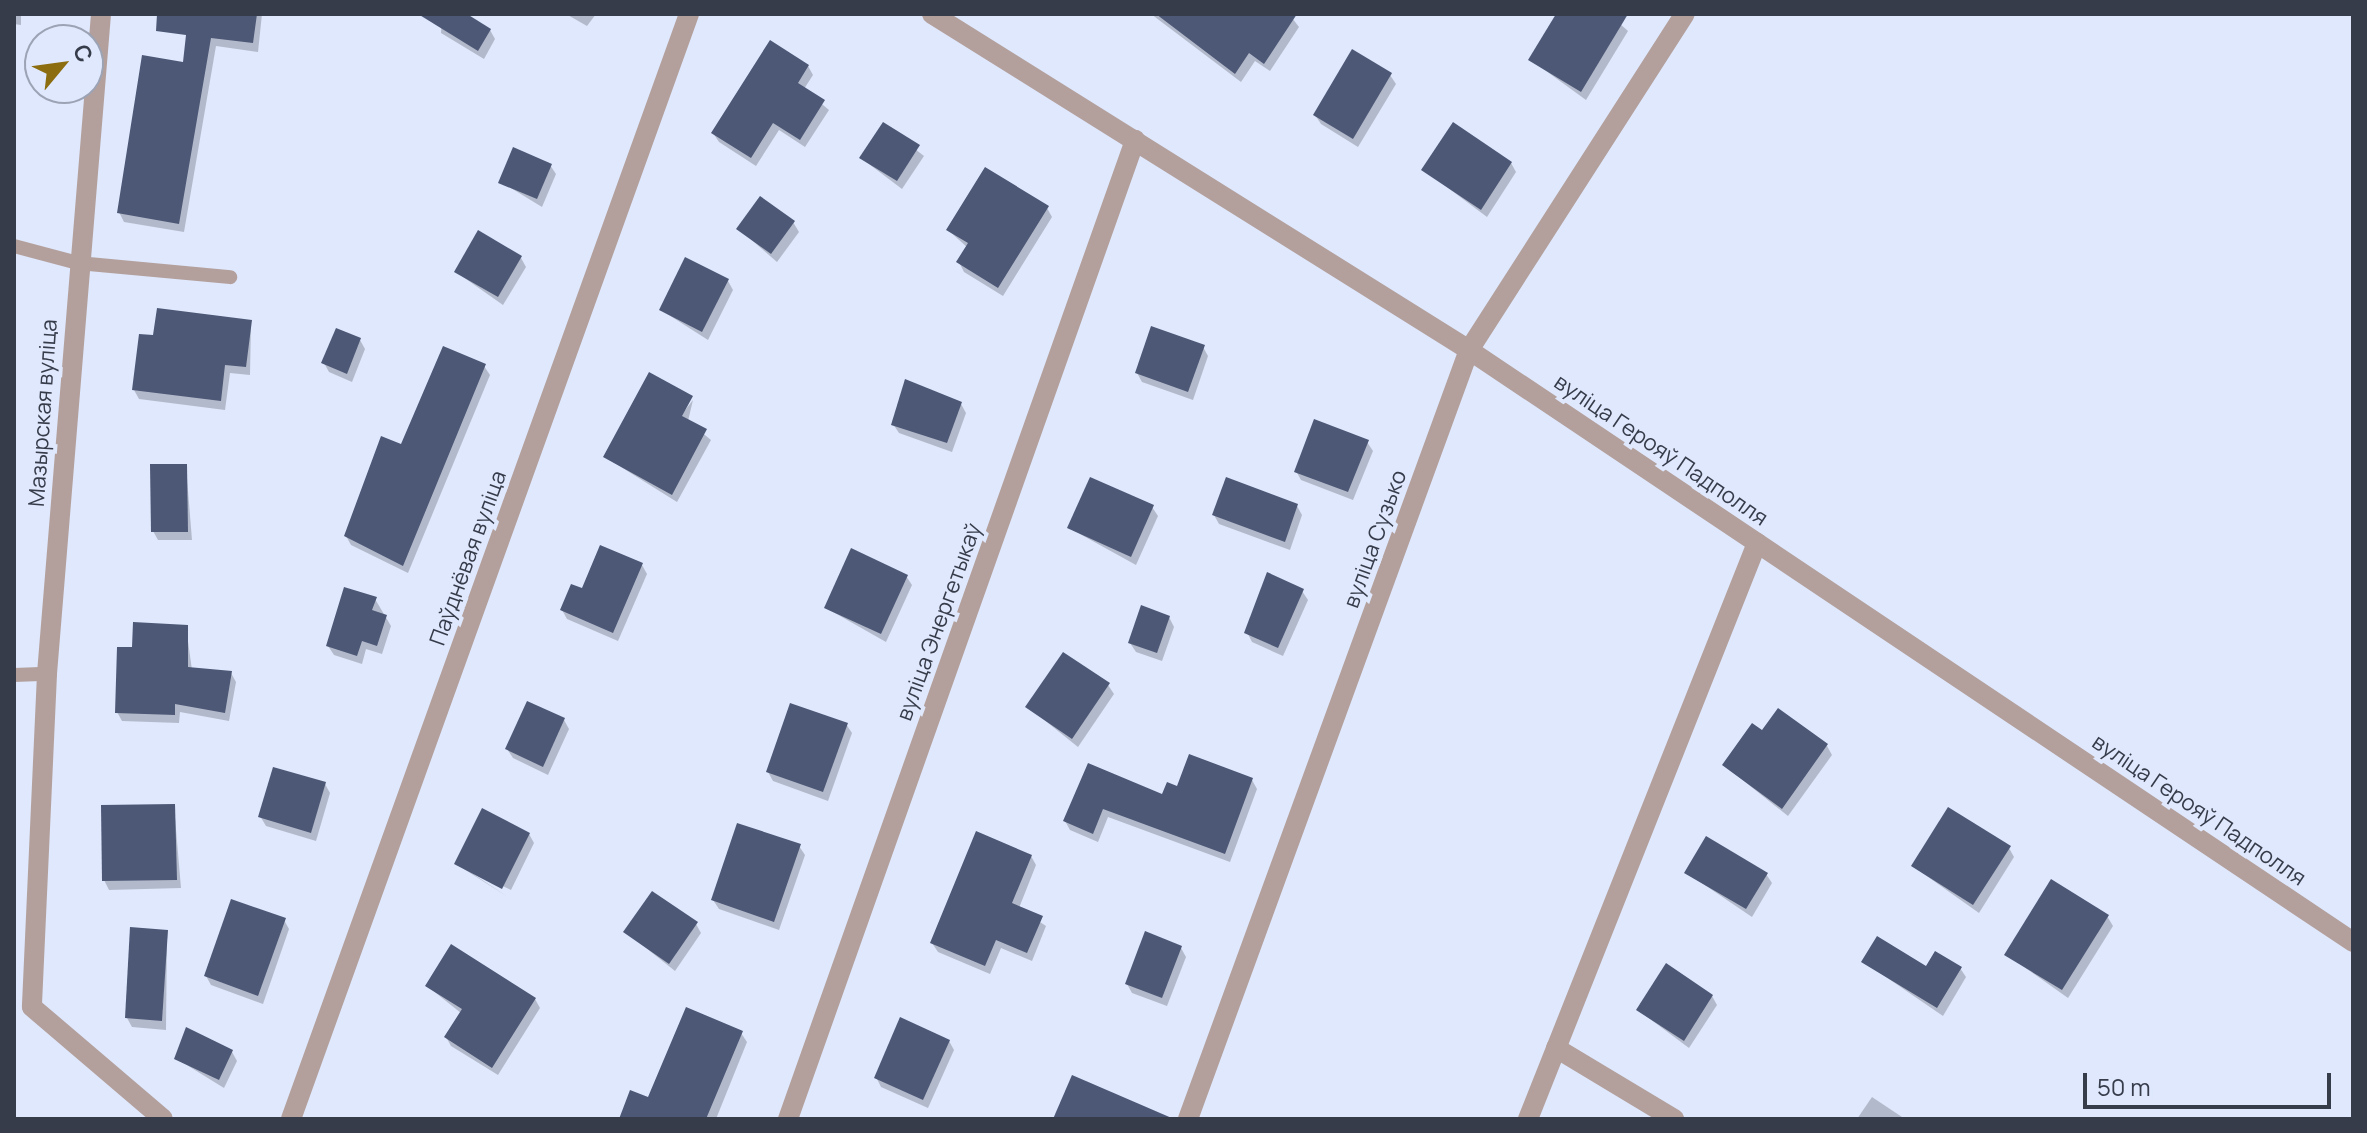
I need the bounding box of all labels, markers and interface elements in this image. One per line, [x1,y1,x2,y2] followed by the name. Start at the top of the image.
[24,24,104,104] north arrow
[66,39,100,68] text: С
[23,318,63,508] street label: Мазырская вуліца
[1549,369,1773,531] street label: вуліца Герояў Падполля
[1338,466,1412,612] street label: вуліца Сузько
[424,467,512,649] street label: Паўднёвая вуліца
[891,520,987,724] street label: вуліца Энергетыкаў
[2087,729,2311,891] street label: вуліца Герояў Падполля
[2087,1057,2335,1107] scale bar
[2097,1070,2151,1103] text: 50 m

